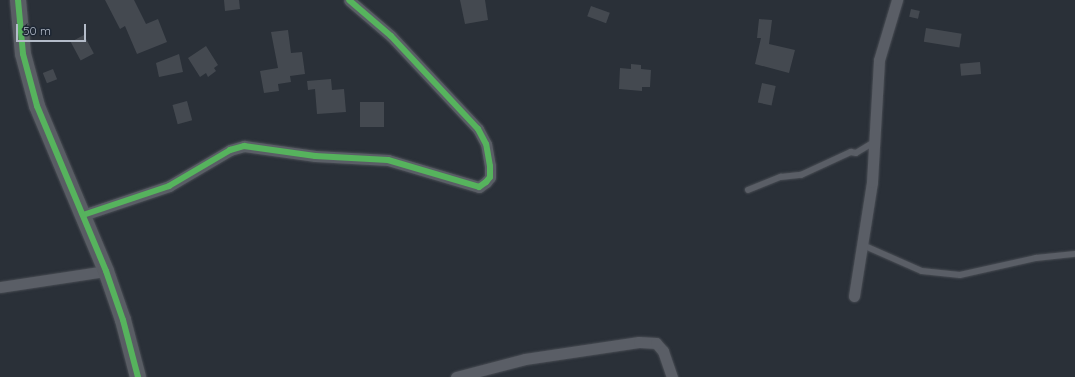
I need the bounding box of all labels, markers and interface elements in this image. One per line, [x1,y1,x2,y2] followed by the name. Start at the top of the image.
[18,16,88,42] scale bar
[23,23,51,38] text: 50 m

